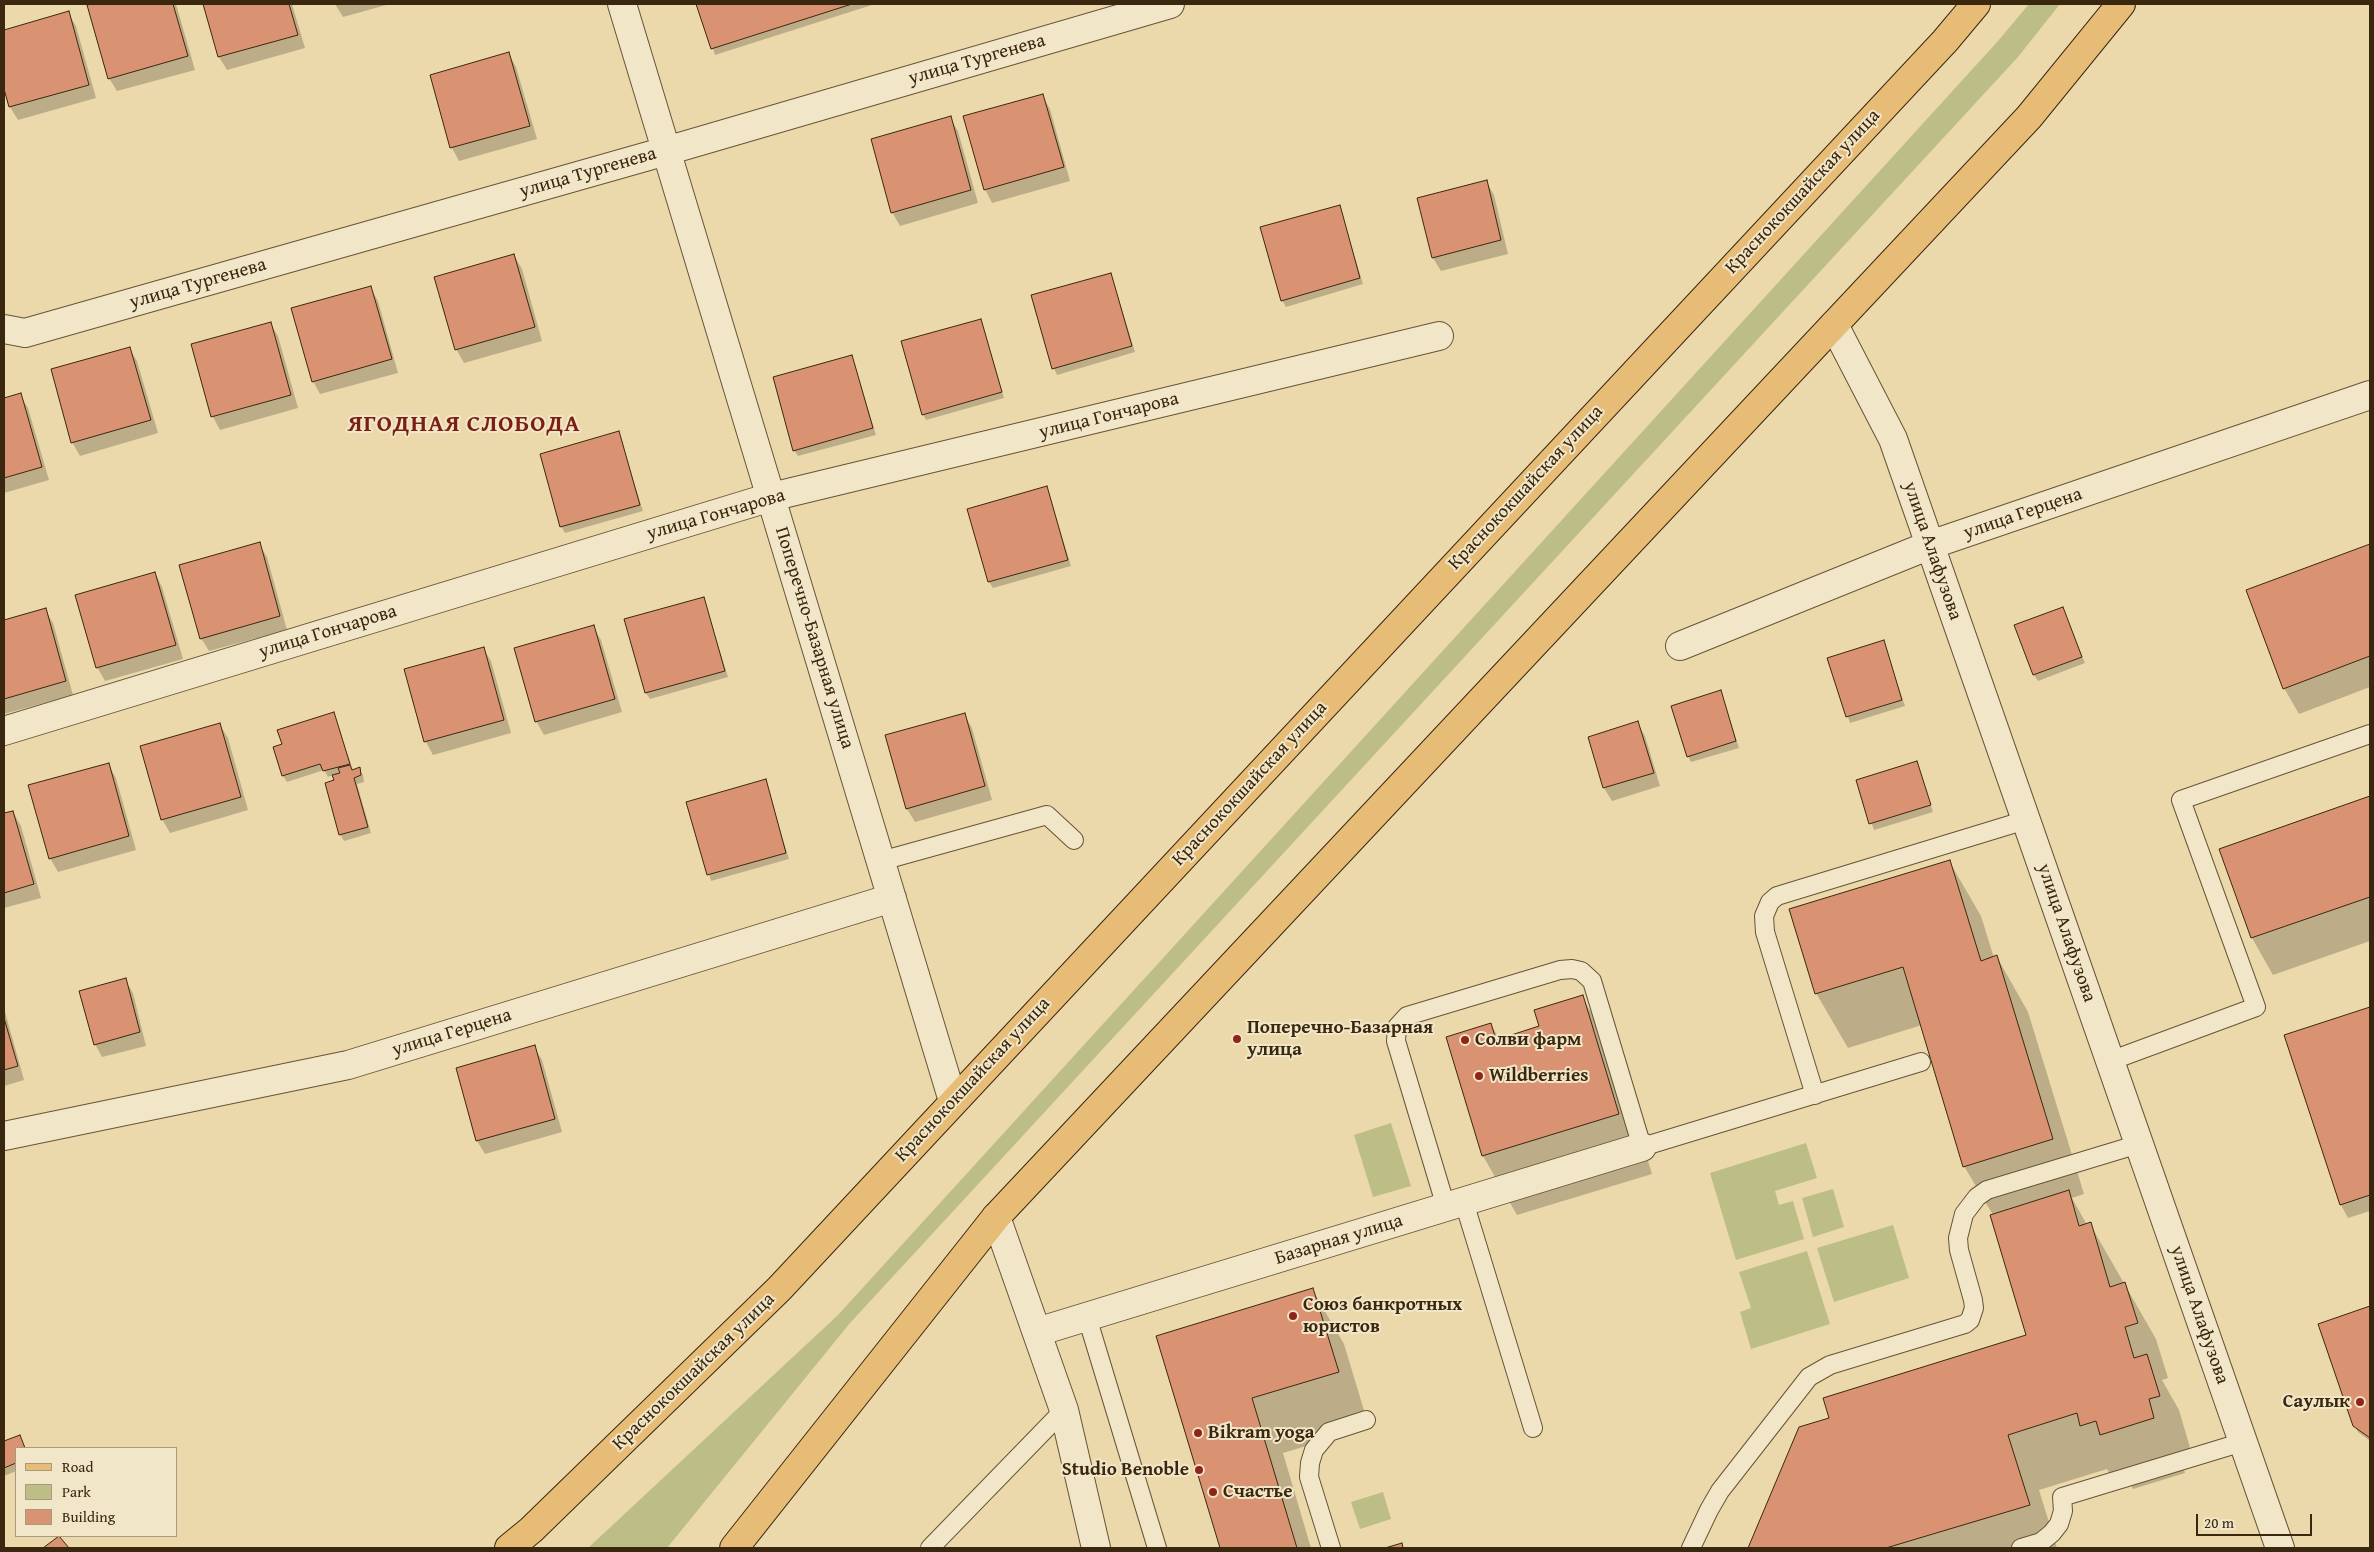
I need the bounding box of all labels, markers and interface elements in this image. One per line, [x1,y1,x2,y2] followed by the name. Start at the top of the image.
[906,30,1048,90] street label: улица Тургенева
[1721,105,1885,279] street label: Краснококшайская улица
[517,143,659,203] street label: улица Тургенева
[127,254,269,314] street label: улица Тургенева
[1037,388,1181,444] street label: улица Гончарова
[1444,401,1608,575] street label: Краснококшайская улица
[346,411,582,439] district label: ЯГОДНАЯ СЛОБОДА
[1898,479,1966,623] street label: улица Алафузова
[1961,483,2085,545] street label: улица Герцена
[644,484,788,546] street label: улица Гончарова
[769,524,859,752] street label: Поперечно-Базарная улица
[256,600,400,664] street label: улица Гончарова
[1168,697,1332,871] street label: Краснококшайская улица
[2032,861,2100,1005] street label: улица Алафузова
[891,993,1055,1167] street label: Краснококшайская улица
[390,1004,514,1062] street label: улица Герцена
[1247,1017,1433,1061] place label: Поперечно-Базарная улица
[1475,1029,1581,1051] place label: Солви фарм
[1231,1033,1243,1045] marker: Поперечно-Базарная улица
[1459,1034,1471,1046] marker: Солви фарм
[1489,1065,1588,1087] place label: Wildberries
[1473,1070,1485,1082] marker: Wildberries
[1272,1210,1406,1270] street label: Базарная улица
[2165,1243,2233,1387] street label: улица Алафузова
[608,1288,780,1456] street label: Краснококшайская улица
[1303,1294,1462,1338] place label: Союз банкротных юристов
[1287,1310,1299,1322] marker: Союз банкротных юристов
[2283,1391,2350,1413] place label: Саулык
[2354,1396,2366,1408] marker: Саулык
[1208,1422,1314,1444] place label: Bikram yoga
[1192,1427,1204,1439] marker: Bikram yoga
[15,1447,178,1537] legend
[62,1456,93,1477] text: Road
[1062,1459,1189,1481] place label: Studio Benoble
[1193,1464,1205,1476] marker: Studio Benoble
[62,1481,91,1502] text: Park
[1223,1481,1293,1503] place label: Счастье
[1207,1486,1219,1498] marker: Счастье
[2199,1504,2315,1536] scale bar
[62,1506,115,1527] text: Building
[2204,1512,2234,1533] text: 20 m

